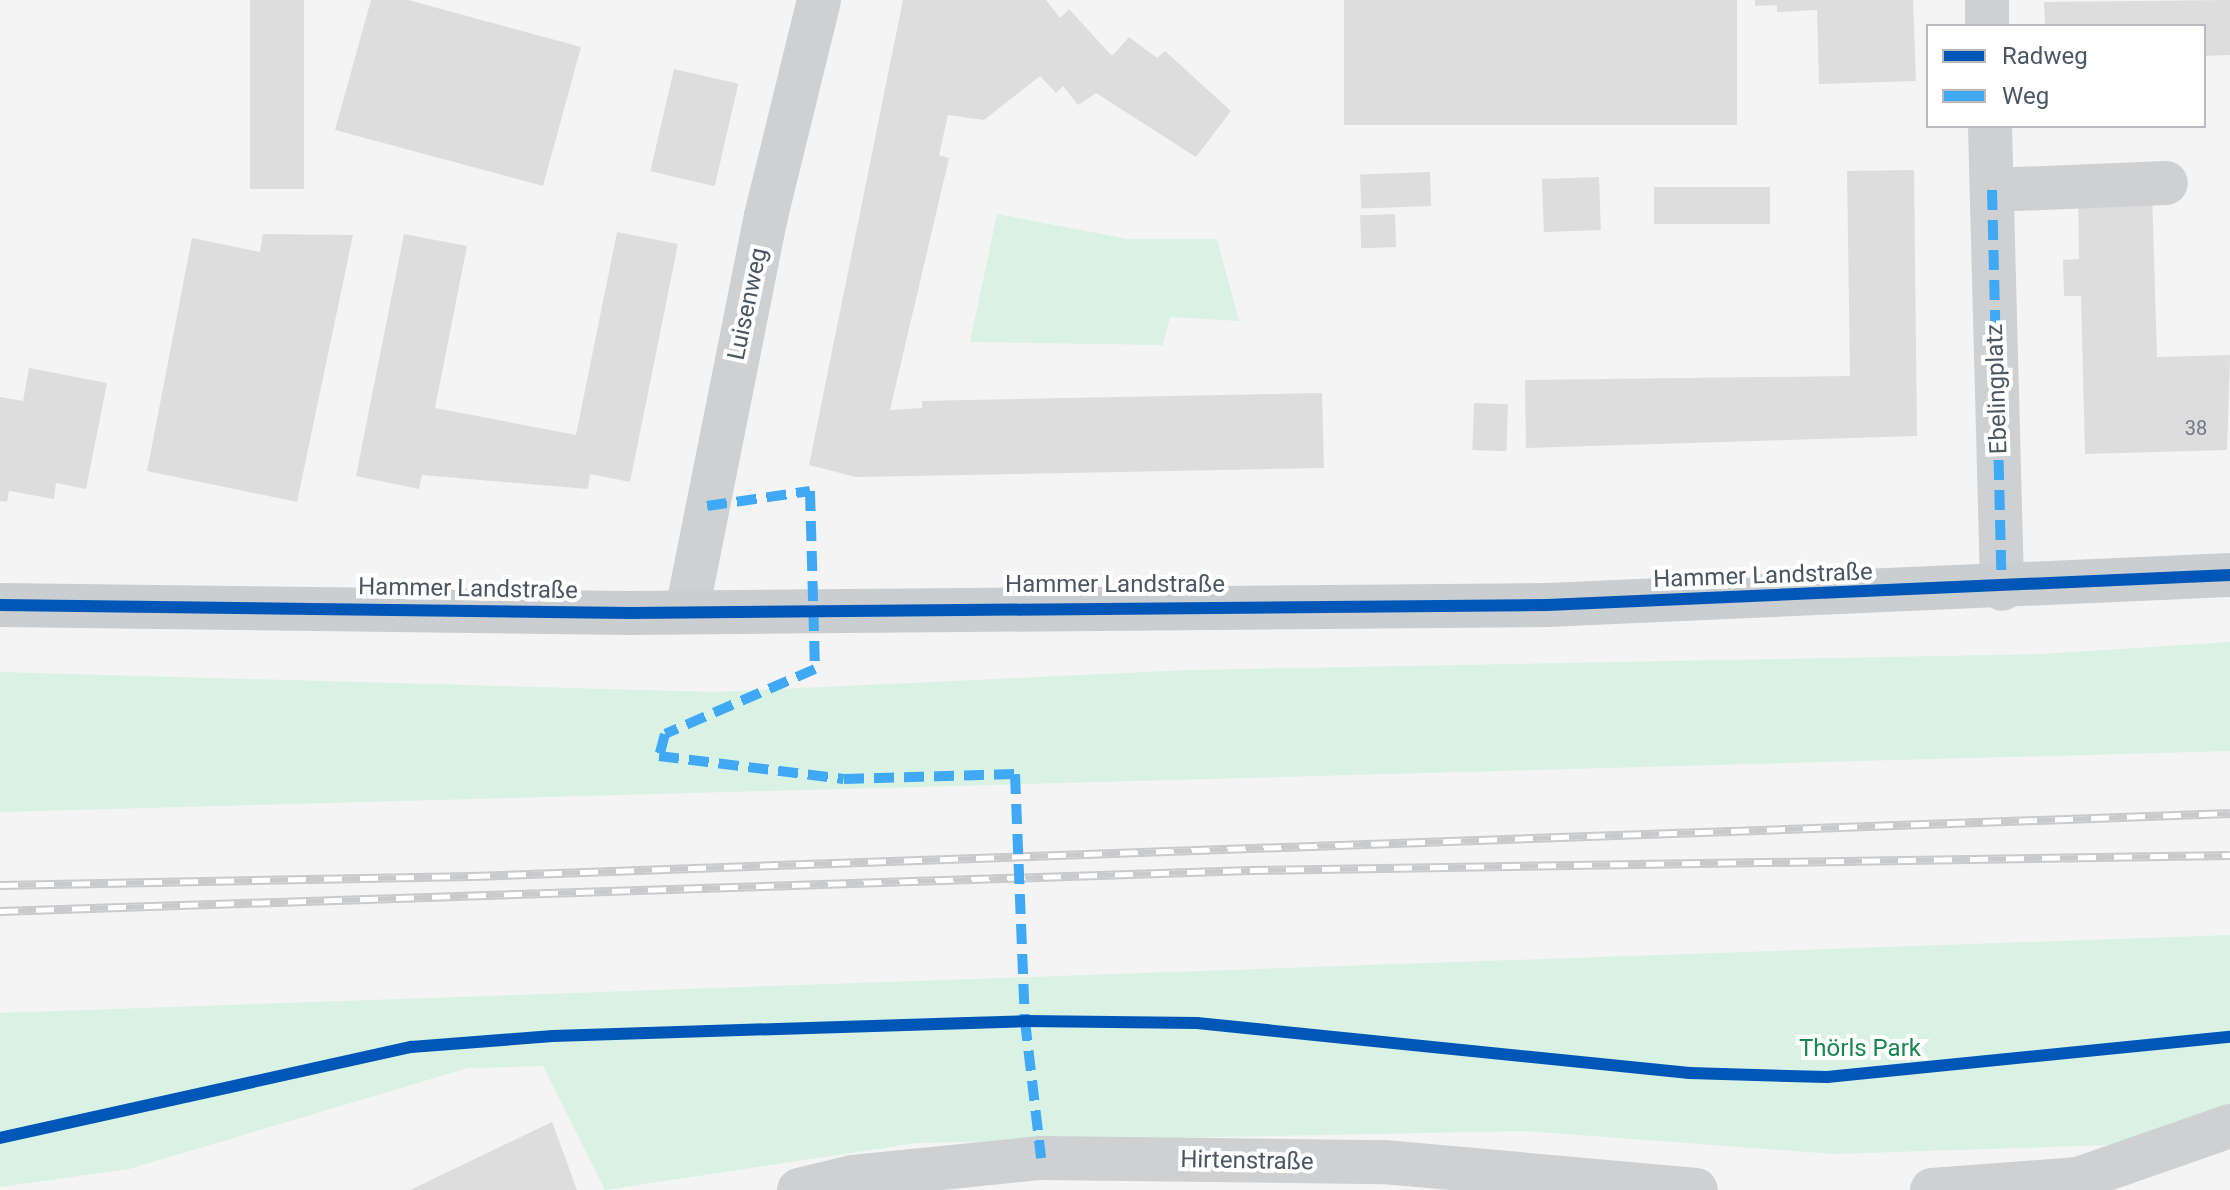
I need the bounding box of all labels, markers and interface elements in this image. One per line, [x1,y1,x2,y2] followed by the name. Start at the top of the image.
[1926,24,2206,128] legend
[2002,42,2088,70] text: Radweg
[2002,82,2049,110] text: Weg
[722,245,774,363] street label: Luisenweg
[1980,323,2014,455] street label: Ebelingplatz
[2185,416,2207,440] house number: 38
[1653,558,1873,594] street label: Hammer Landstraße
[1005,571,1225,599] street label: Hammer Landstraße
[358,573,578,605] street label: Hammer Landstraße
[1799,1035,1921,1063] park label: Thörls Park
[1180,1145,1314,1177] street label: Hirtenstraße

